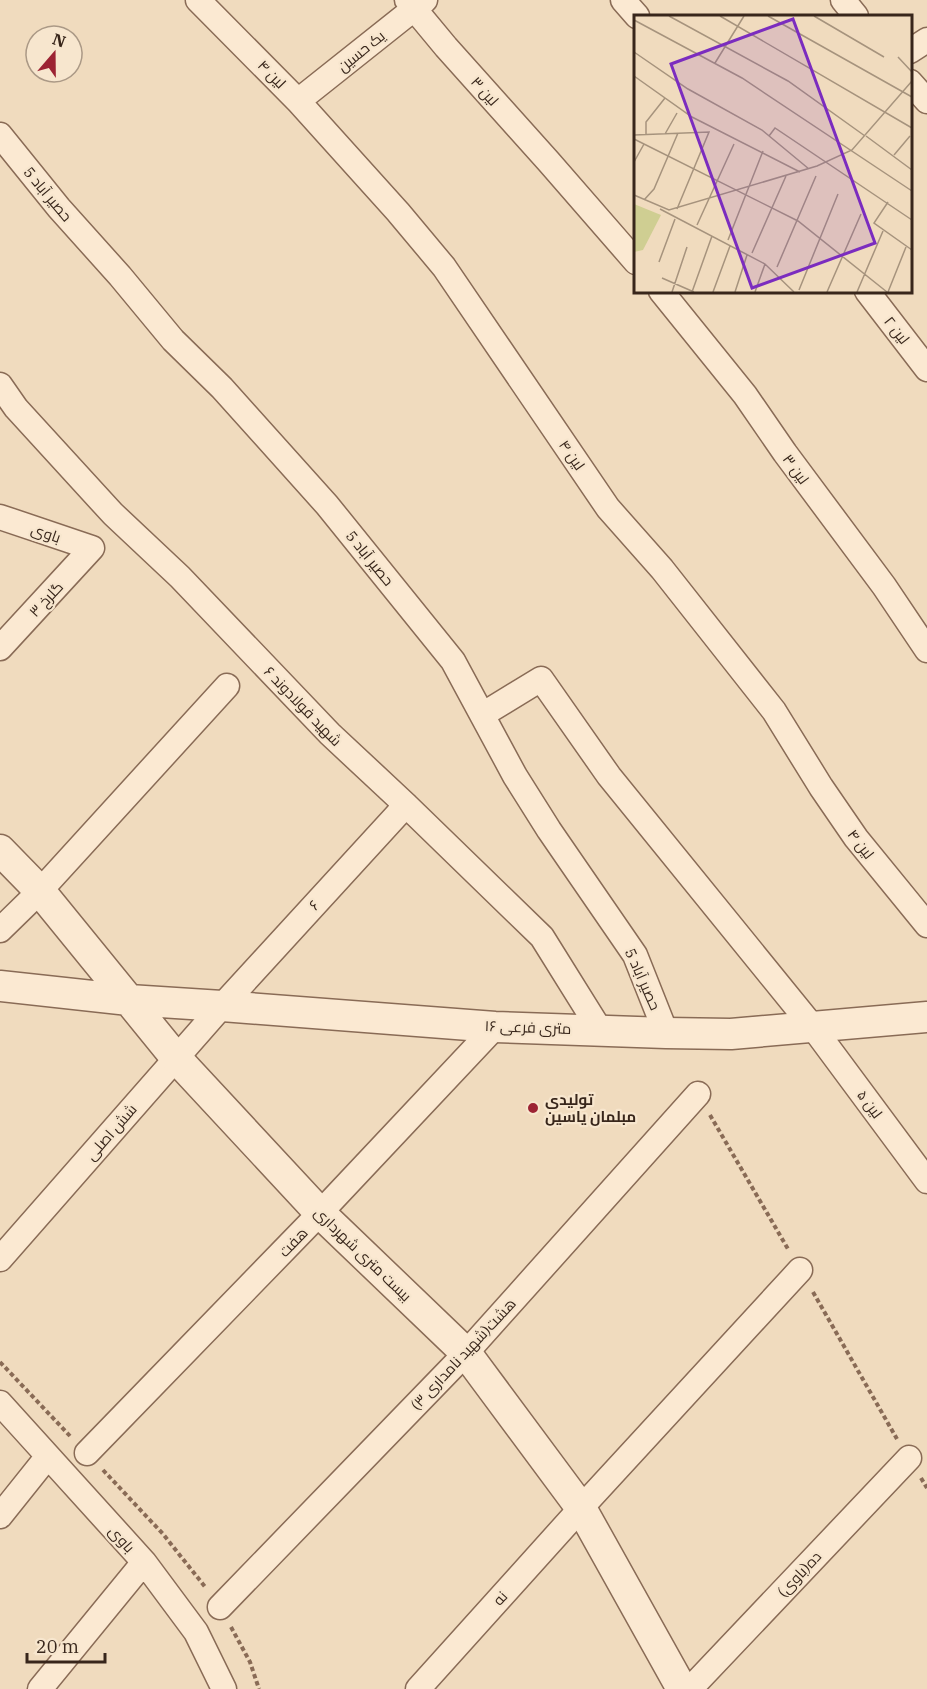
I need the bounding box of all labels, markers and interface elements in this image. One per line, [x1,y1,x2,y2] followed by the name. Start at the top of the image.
[634,15,912,292] inset map
[24,24,84,84] north arrow
[333,26,389,77] street label: یک حسین
[50,28,68,51] text: N
[253,56,290,93] street label: لین ۴
[466,73,503,110] street label: لین ۳
[20,163,76,225] street label: حصیر آباد 5
[879,312,914,348] street label: لین ۲
[554,436,589,474] street label: لین ۴
[778,450,813,488] street label: لین ۳
[28,519,63,548] street label: باوی
[342,526,398,590] street label: حصیر آباد 5
[25,577,69,622] street label: گلرخ ۳
[259,662,346,751] street label: شهید فولادوند ۶
[843,825,878,863] street label: لین ۴
[305,896,323,914] street label: ۶
[621,945,665,1013] street label: حصیر آباد 5
[484,1016,572,1039] street label: ۱۶ متری فرعی
[852,1086,887,1123] street label: لین ۵
[545,1090,636,1126] place label: تولیدی مبلمان یاسین
[81,1100,141,1165] street label: شش اصلی
[526,1101,540,1115] marker: تولیدی مبلمان یاسین
[310,1203,416,1306] street label: بیست متری شهرداری
[274,1223,312,1261] street label: هفت
[406,1294,521,1415] street label: هشت(شهید نامداری ۳)
[104,1521,139,1557] street label: باوی
[773,1547,826,1602] street label: ده(باوی)
[489,1587,511,1609] street label: نه
[27,1626,105,1664] scale bar
[36,1635,79,1658] text: 20 m

